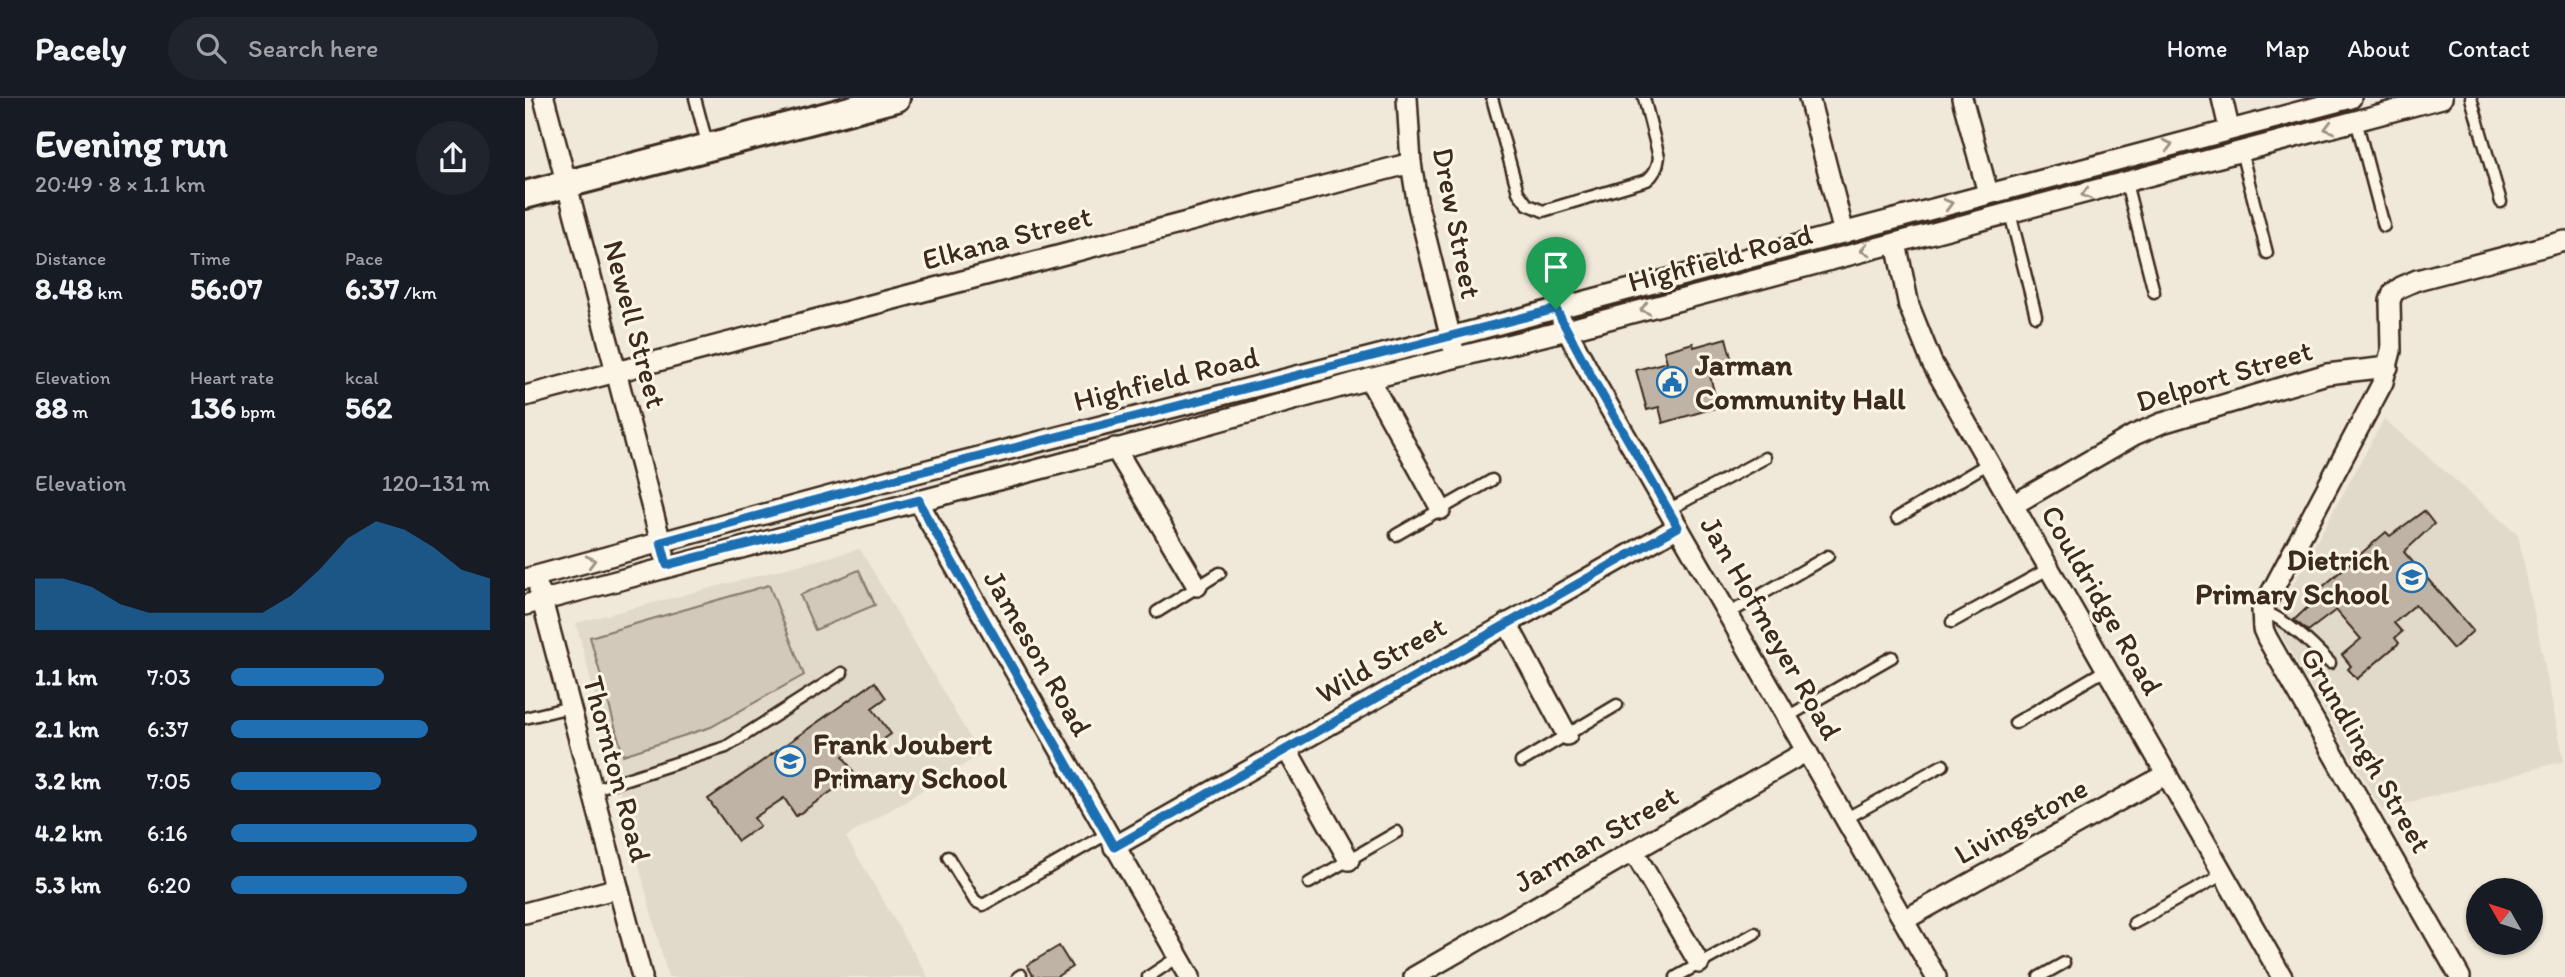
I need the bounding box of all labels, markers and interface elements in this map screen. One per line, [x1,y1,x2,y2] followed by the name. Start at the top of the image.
[168,17,658,80] search box
[35,29,126,68] text: Pacely
[192,29,230,67] icon: search
[248,32,378,64] text: Search here
[2167,34,2227,63] text: Home
[2265,34,2309,63] text: Map
[2347,34,2410,63] text: About
[2448,34,2530,63] text: Contact
[2323,119,2335,134] one-way arrow
[35,121,228,167] text: Evening run
[416,121,490,195] button: share
[2162,139,2174,153] one-way arrow
[1425,144,1490,302] street label: Drew Street
[35,170,205,198] text: 20:49 · 8 × 1.1 km
[2080,186,2092,200] one-way arrow
[918,197,1096,278] street label: Elkana Street
[1942,198,1954,212] one-way arrow
[1624,215,1816,300] street label: Highfield Road
[595,236,676,412] street label: Newell Street
[1526,237,1586,309] pin
[1859,242,1871,256] one-way arrow
[35,247,106,270] text: Distance
[190,247,231,270] text: Time
[345,247,383,270] text: Pace
[1537,248,1575,286] icon: arrive
[35,270,93,307] text: 8.48
[190,270,262,307] text: 56:07
[345,270,399,307] text: 6:37
[93,281,123,304] text: km
[399,281,437,304] text: /km
[1640,301,1652,315] one-way arrow
[2131,331,2317,420] street label: Delport Street
[1070,338,1262,419] street label: Highfield Road
[1694,346,1906,417] place label: Jarman Community Hall
[1655,365,1689,399] public building icon: Jarman Community Hall
[35,366,111,389] text: Elevation
[190,366,274,389] text: Heart rate
[345,366,379,389] text: kcal
[35,389,68,426] text: 88
[190,389,236,426] text: 136
[345,389,392,426] text: 562
[68,400,88,423] text: m
[236,400,276,423] text: bpm
[35,469,126,497] text: Elevation
[382,469,490,497] text: 120–131 m
[2033,498,2172,701] street label: Couldridge Road
[1692,509,1850,746] street label: Jan Hofmeyer Road
[2195,541,2390,612] place label: Dietrich Primary School
[585,555,597,569] one-way arrow
[2395,560,2429,594] school or university icon: Dietrich Primary School
[976,563,1101,743] street label: Jameson Road
[1309,607,1453,712] street label: Wild Street
[2292,640,2440,859] street label: Grundlingh Street
[35,663,98,691] text: 1.1 km
[147,663,191,691] text: 7:03
[575,672,660,866] street label: Thornton Road
[35,715,99,743] text: 2.1 km
[147,715,189,743] text: 6:37
[813,725,1007,796] place label: Frank Joubert Primary School
[773,744,807,778] school or university icon: Frank Joubert Primary School
[35,767,101,795] text: 3.2 km
[147,767,190,795] text: 7:05
[1948,769,2094,872] street label: Livingstone
[1507,777,1685,901] street label: Jarman Street
[35,819,102,847] text: 4.2 km
[147,819,188,847] text: 6:16
[35,871,101,899] text: 5.3 km
[147,871,191,899] text: 6:20
[2466,878,2543,956] north arrow
[2466,878,2543,955] map controls

